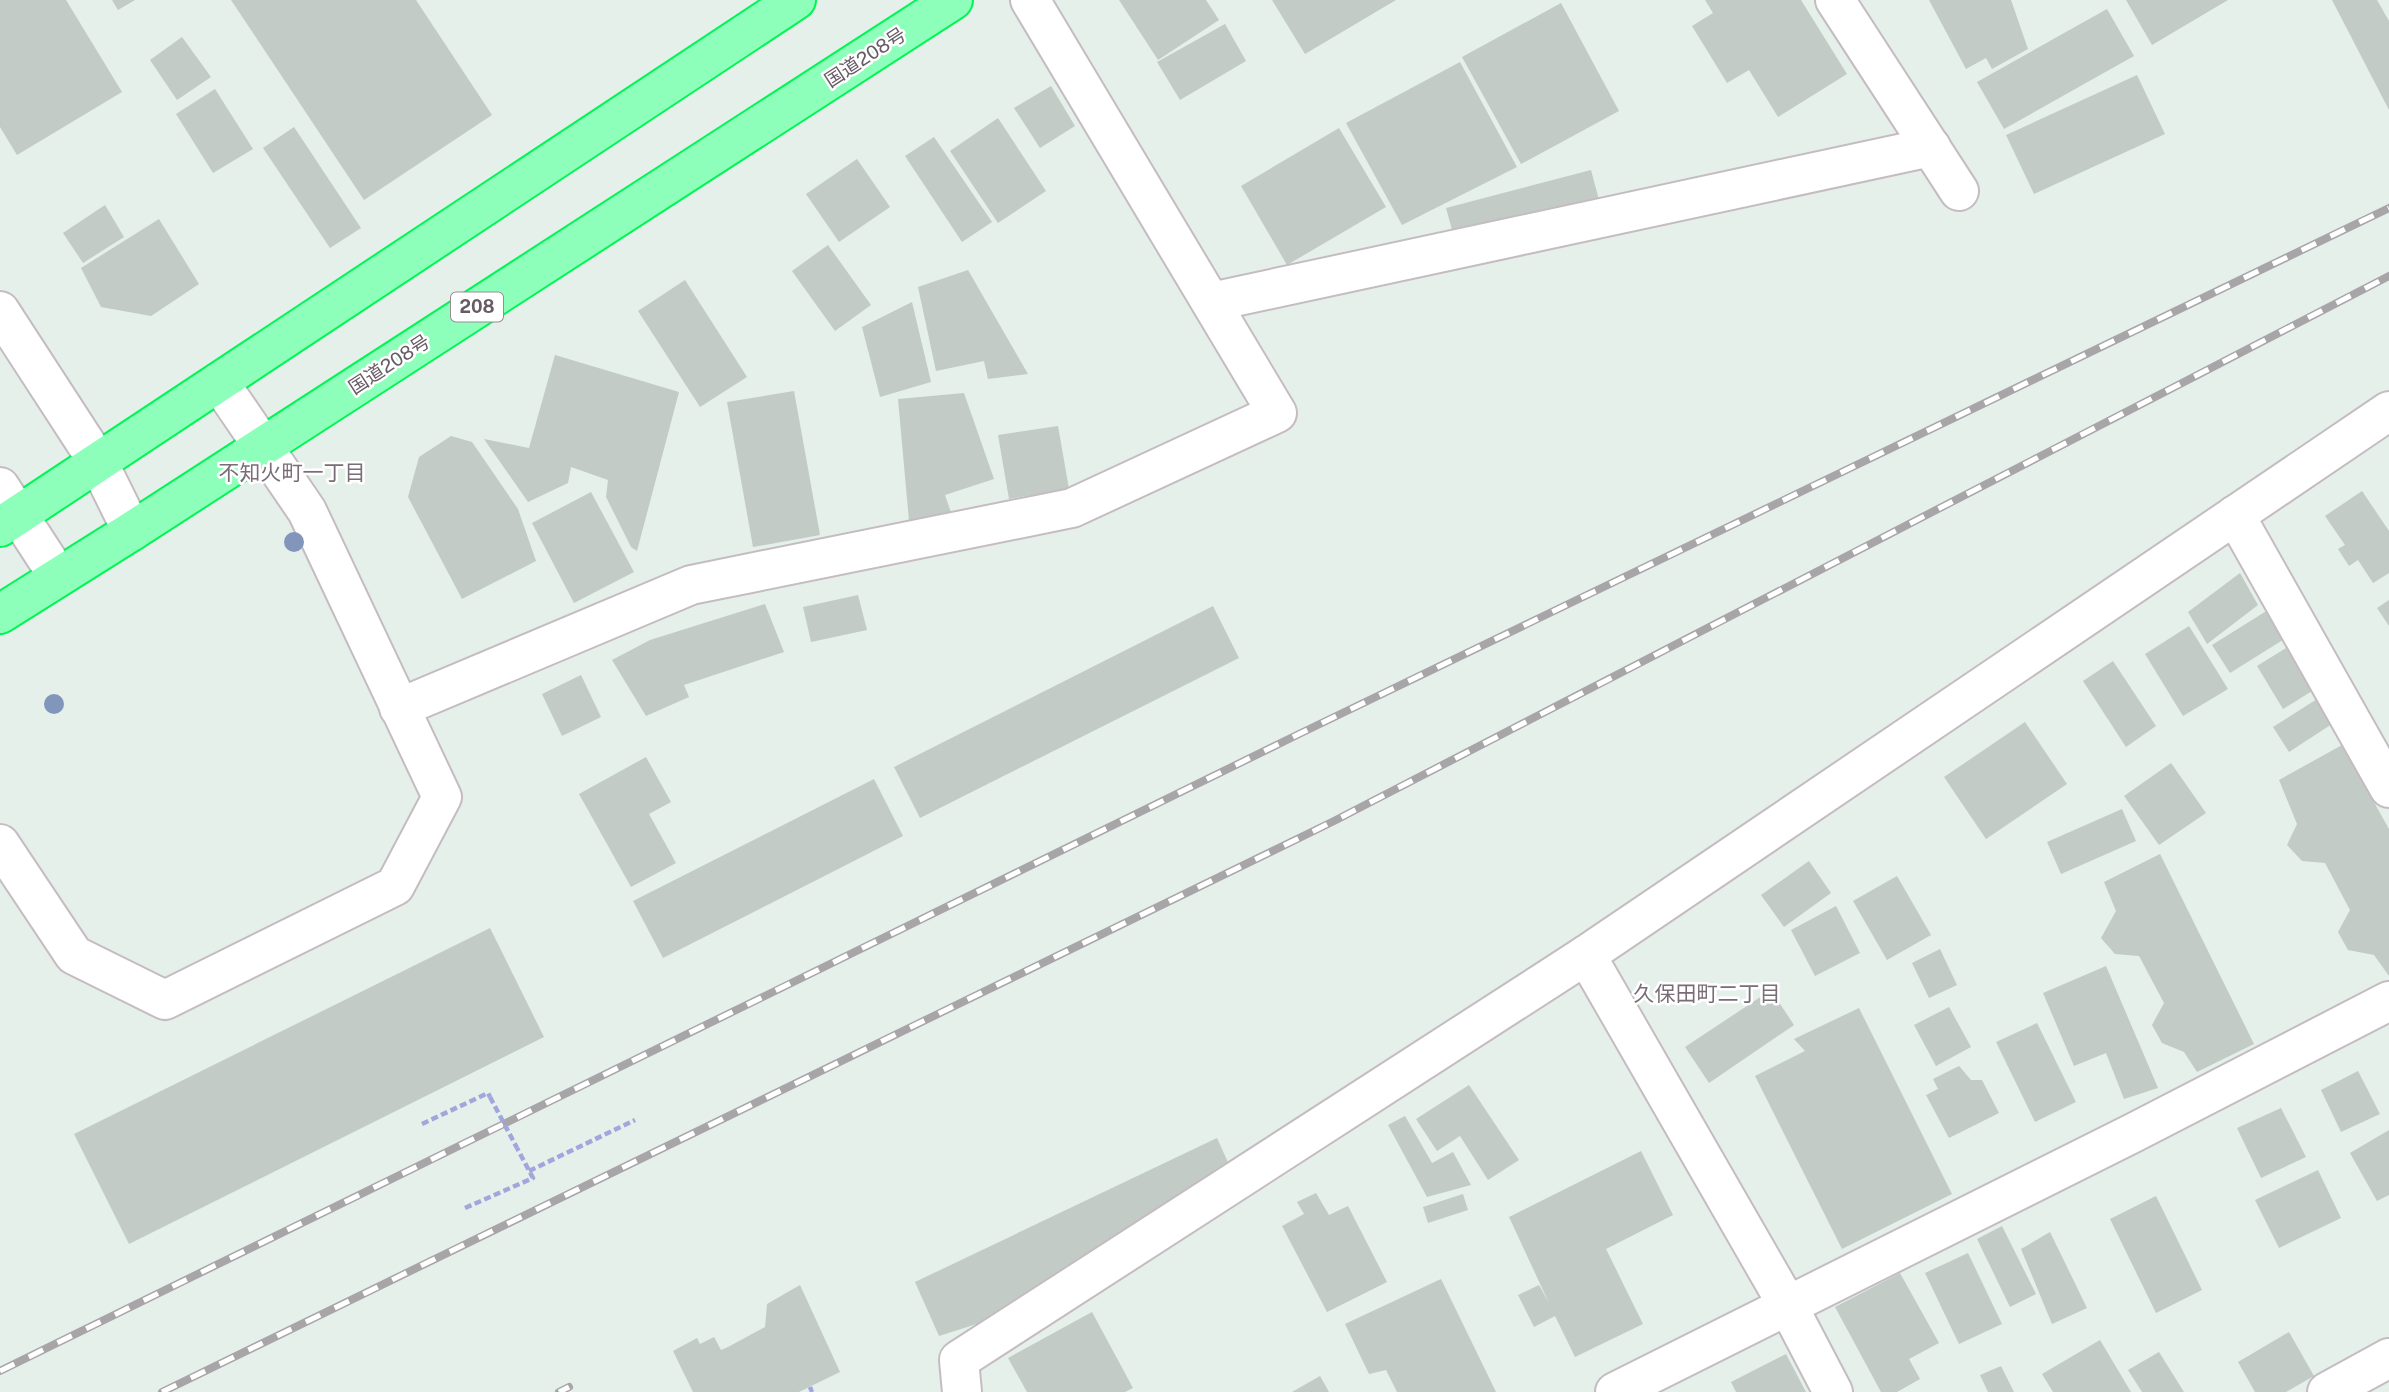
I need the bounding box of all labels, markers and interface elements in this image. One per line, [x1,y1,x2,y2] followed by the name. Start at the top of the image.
[820,23,910,91] street label: 国道208号
[451,292,503,321] road number: 208
[344,330,434,398] street label: 国道208号
[219,460,366,485] district label: 不知火町一丁目
[1634,981,1781,1006] district label: 久保田町二丁目

